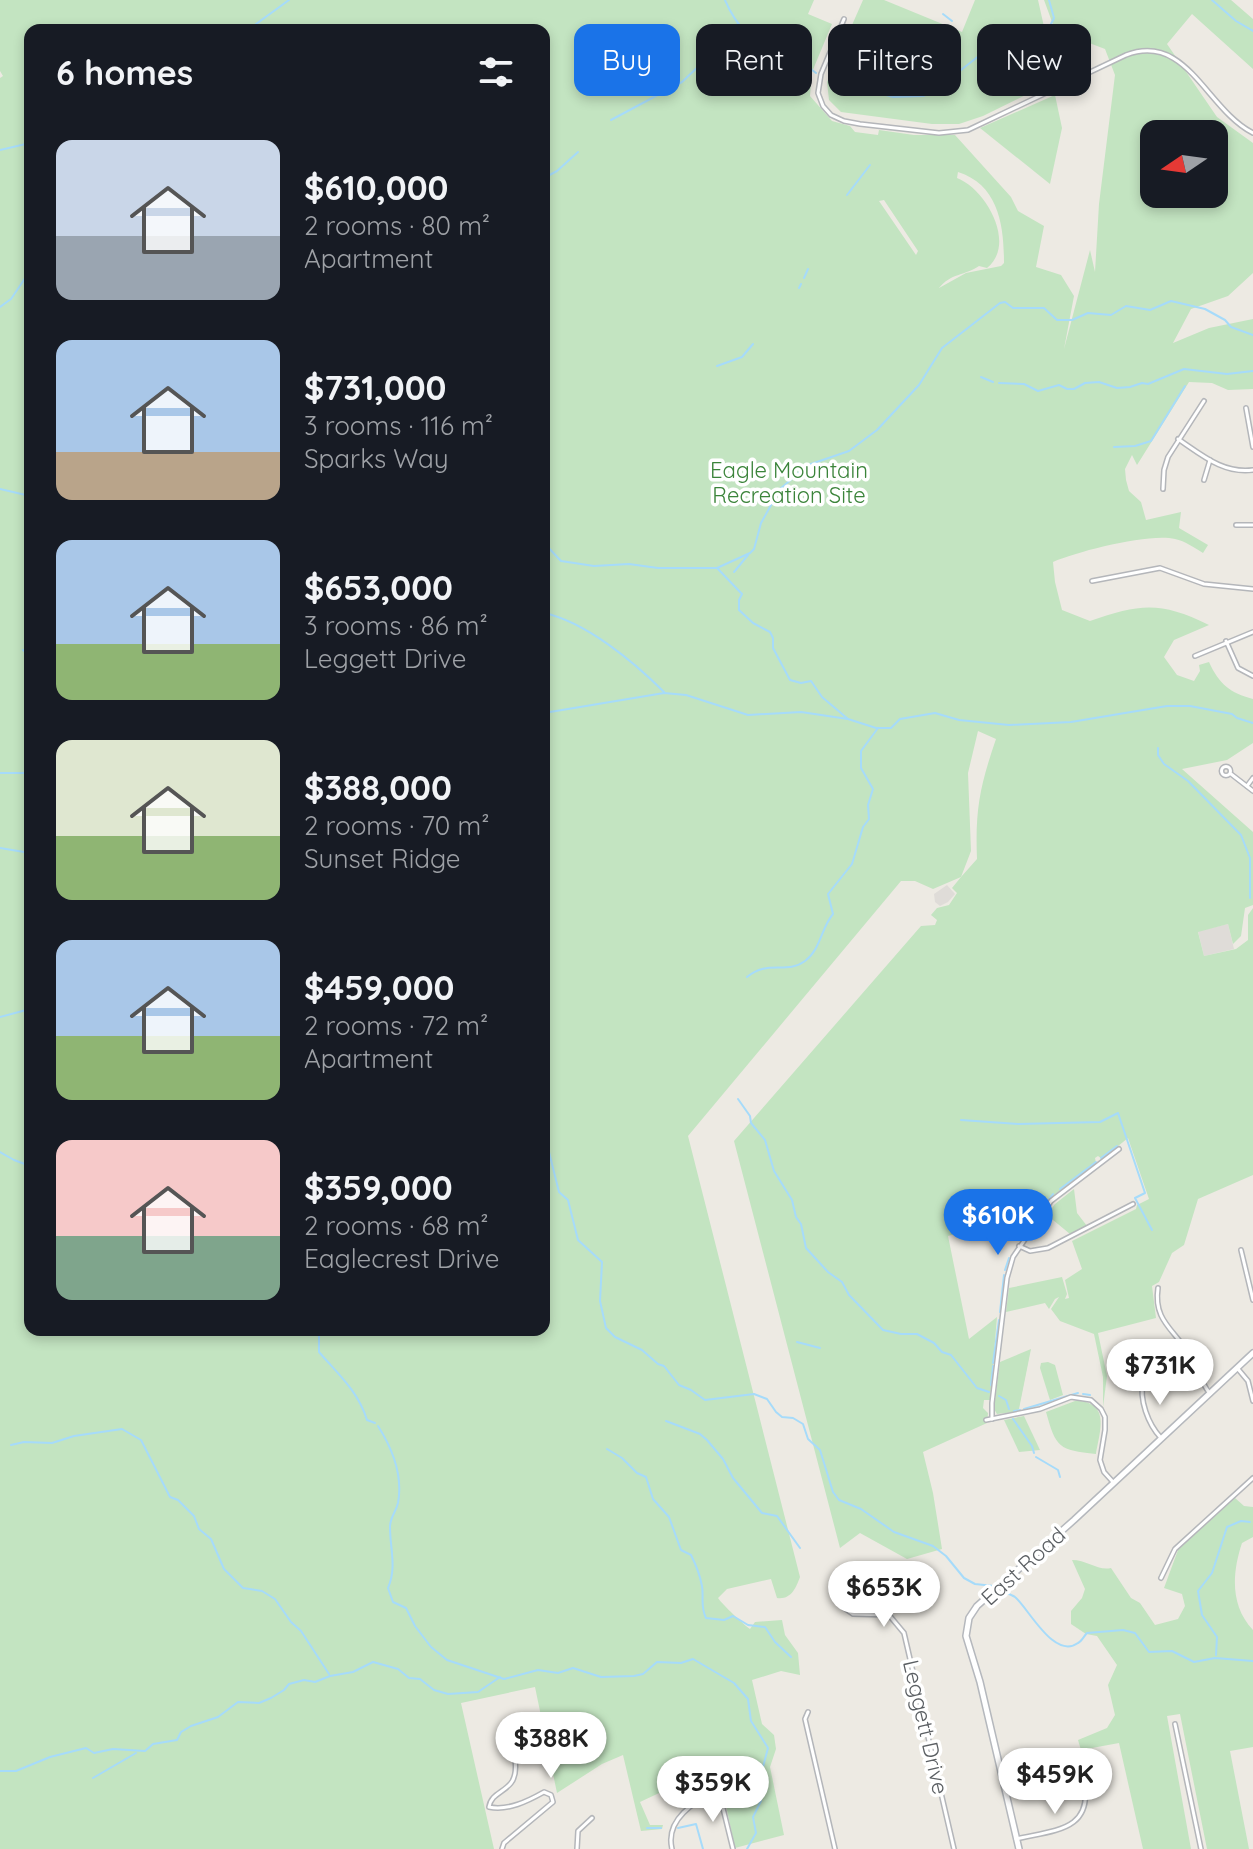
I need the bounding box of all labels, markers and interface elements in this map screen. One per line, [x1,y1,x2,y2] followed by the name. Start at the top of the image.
[574,24,680,96] chip: Buy
[696,24,812,96] chip: Rent
[828,24,961,96] chip: Filters
[977,24,1091,96] chip: New
[474,50,518,94] icon: filters
[56,51,193,94] text: 6 homes
[1140,120,1228,208] north arrow
[1140,120,1228,208] map controls
[304,166,449,209] text: $610,000
[120,172,216,268] icon: home
[304,209,490,242] text: 2 rooms · 80 m²
[304,242,433,275] text: Apartment
[304,366,446,409] text: $731,000
[120,372,216,468] icon: home
[304,409,493,442] text: 3 rooms · 116 m²
[304,442,449,475] text: Sparks Way
[710,456,868,509] park label: Eagle Mountain Recreation Site
[304,566,453,609] text: $653,000
[120,572,216,668] icon: home
[304,609,488,642] text: 3 rooms · 86 m²
[304,642,466,675] text: Leggett Drive
[304,766,452,809] text: $388,000
[120,772,216,868] icon: home
[304,809,489,842] text: 2 rooms · 70 m²
[304,842,460,875] text: Sunset Ridge
[304,966,454,1009] text: $459,000
[120,972,216,1068] icon: home
[304,1009,488,1042] text: 2 rooms · 72 m²
[304,1042,433,1075] text: Apartment
[304,1166,453,1209] text: $359,000
[120,1172,216,1268] icon: home
[942,1189,1054,1257] pin: $610K
[962,1198,1034,1231] text: $610K
[304,1209,489,1242] text: 2 rooms · 68 m²
[304,1242,499,1275] text: Eaglecrest Drive
[1104,1339,1216,1407] pin: $731K
[1125,1348,1195,1381] text: $731K
[975,1521,1071,1611] street label: East Road
[828,1561,940,1629] pin: $653K
[846,1570,922,1603] text: $653K
[897,1657,955,1797] street label: Leggett Drive
[495,1712,607,1780] pin: $388K
[513,1721,589,1754] text: $388K
[999,1748,1111,1816] pin: $459K
[657,1756,769,1824] pin: $359K
[1016,1757,1094,1790] text: $459K
[675,1765,751,1798] text: $359K

